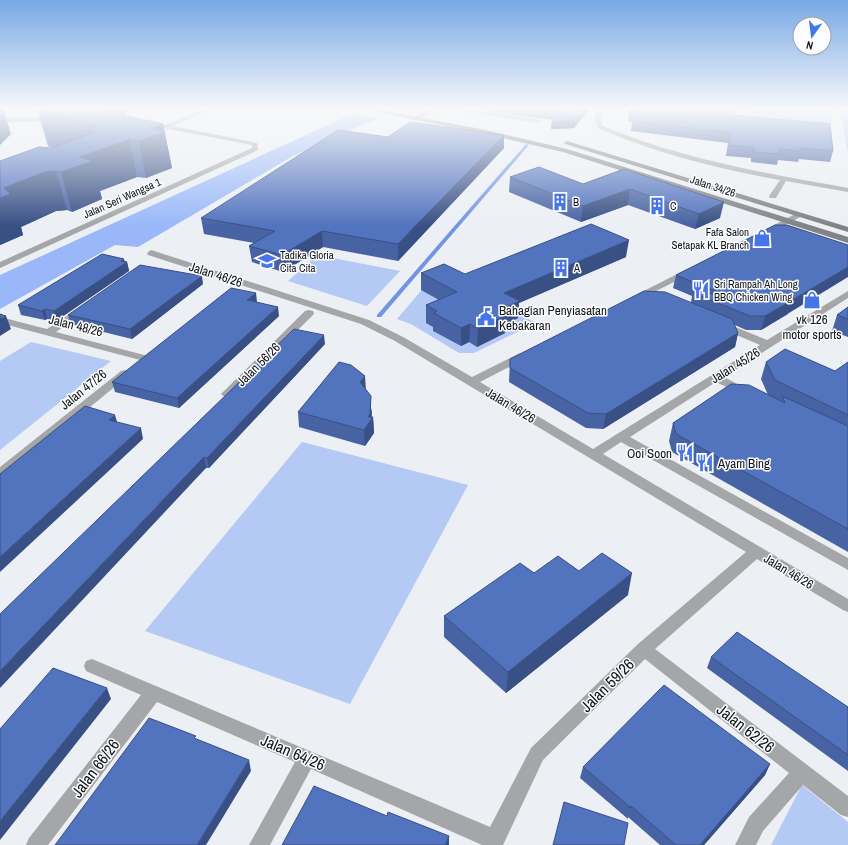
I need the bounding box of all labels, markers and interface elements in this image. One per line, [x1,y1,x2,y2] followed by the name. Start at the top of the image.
[792,16,832,56] north arrow
[805,38,814,53] text: N
[689,172,737,200] street label: Jalan 34/26
[81,175,163,221] street label: Jalan Seri Wangsa 1
[550,192,570,212] building icon: B
[573,195,579,209] place label: B
[647,196,667,216] building icon: C
[670,199,677,213] place label: C
[672,225,749,252] place label: Fafa Salon Setapak KL Branch
[752,228,772,248] shop icon: Fafa Salon Setapak KL Branch
[280,248,334,275] place label: Tadika Gloria Cita Cita
[257,251,277,271] school or university icon: Tadika Gloria Cita Cita
[187,258,245,291] street label: Jalan 46/26
[551,258,571,278] building icon: A
[573,261,581,275] place label: A
[714,277,798,304] place label: Sri Rampah Ah Long BBQ Chicken Wing
[691,280,711,300] restaurant icon: Sri Rampah Ah Long BBQ Chicken Wing
[802,290,822,310] shop icon: vk 126 motor sports
[499,302,607,334] place label: Bahagian Penyiasatan Kebakaran
[476,307,496,327] public building icon: Bahagian Penyiasatan Kebakaran
[47,311,105,340] street label: Jalan 48/26
[782,311,842,343] place label: vk 126 motor sports
[233,339,284,390] street label: Jalan 56/26
[707,344,763,387] street label: Jalan 45/26
[57,365,110,413] street label: Jalan 47/26
[483,384,539,427] street label: Jalan 46/26
[675,443,695,463] restaurant icon: Ooi Soon
[627,445,672,462] place label: Ooi Soon
[695,453,715,473] restaurant icon: Ayam Bing
[717,455,770,472] place label: Ayam Bing
[761,550,817,593] street label: Jalan 46/26
[575,653,639,717] street label: Jalan 59/26
[712,698,780,758] street label: Jalan 62/26
[257,729,329,775] street label: Jalan 64/26
[66,734,124,802] street label: Jalan 66/26

